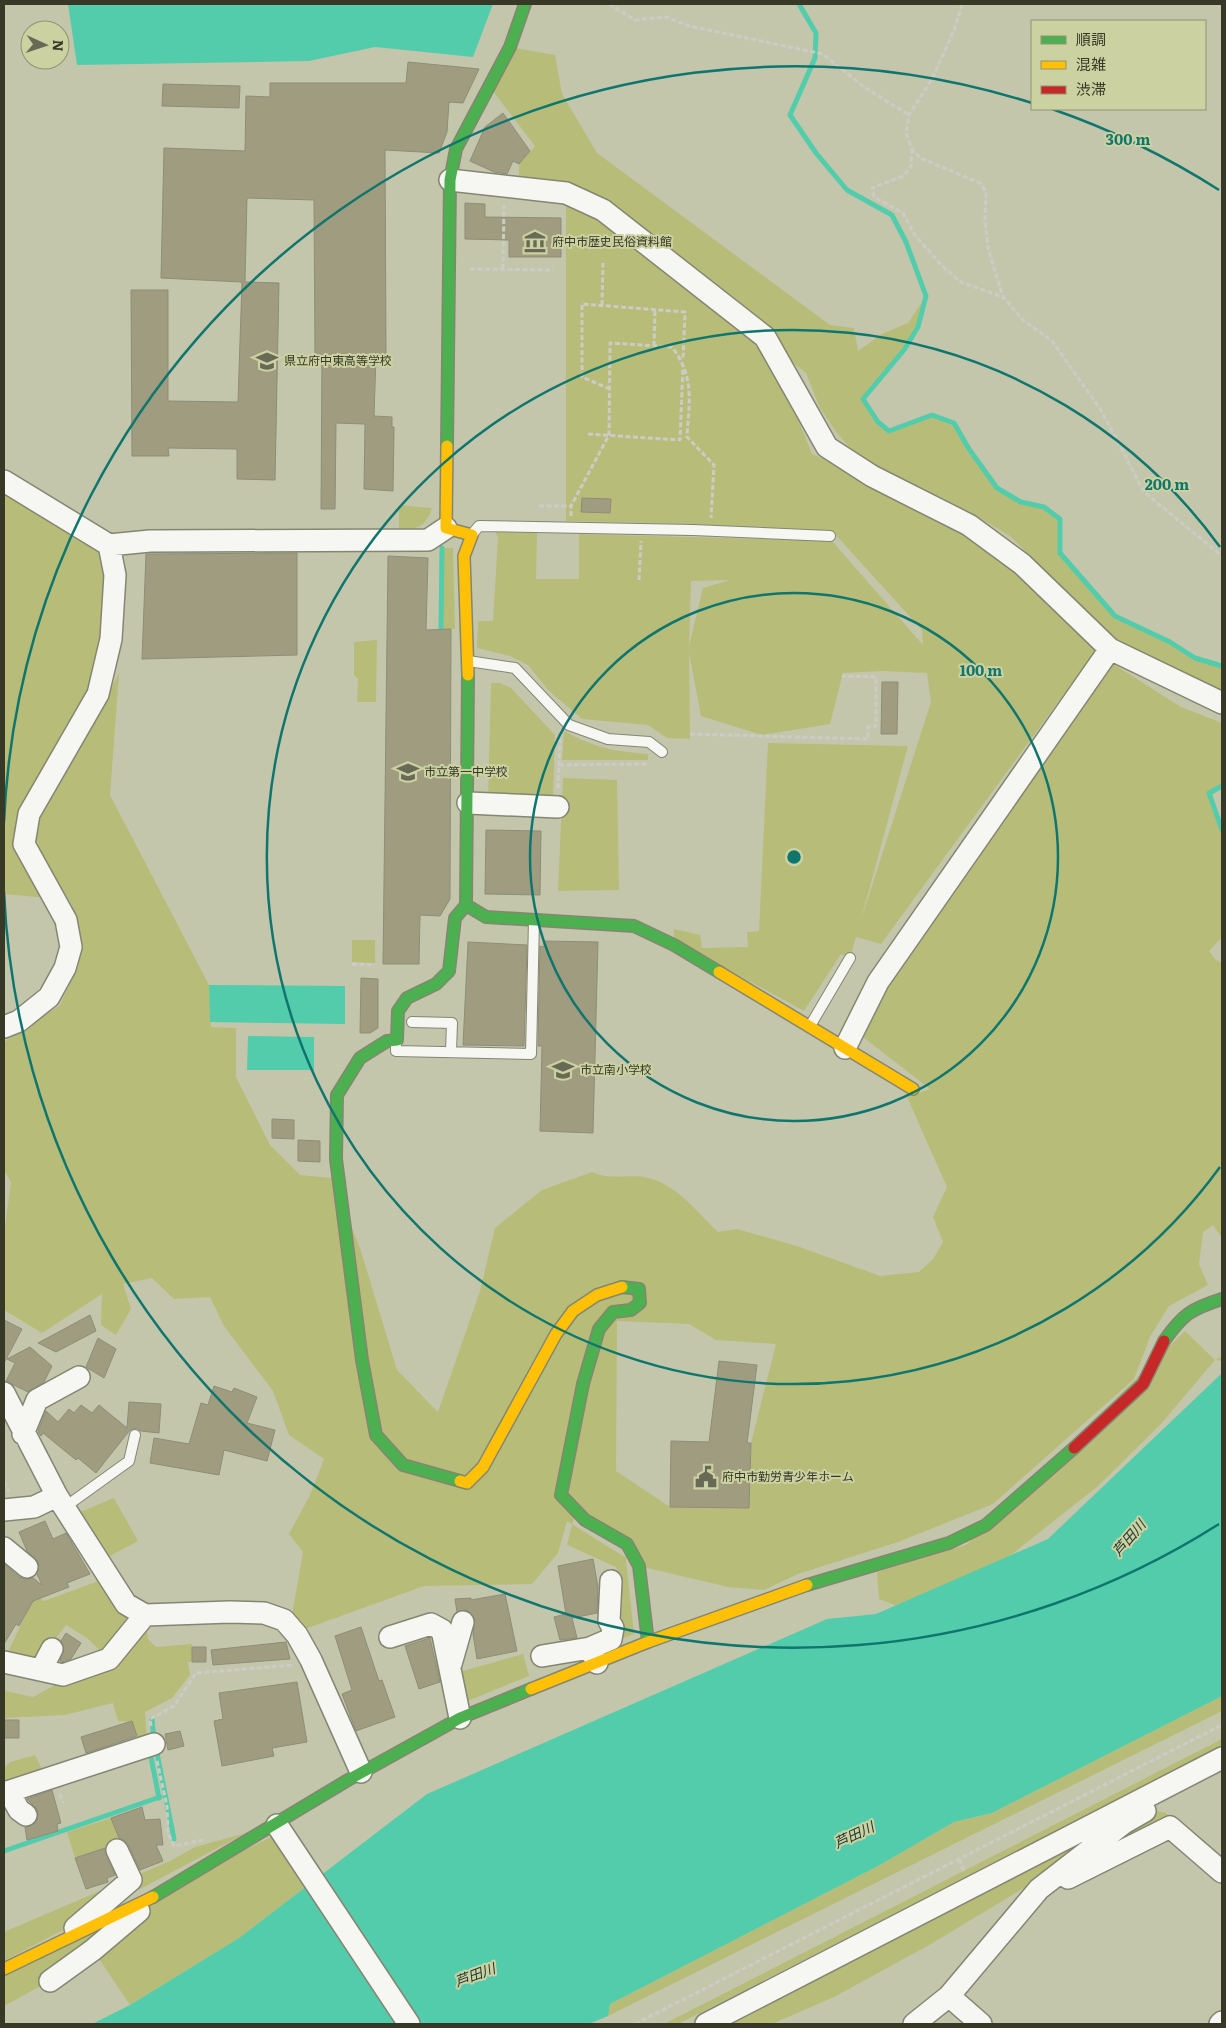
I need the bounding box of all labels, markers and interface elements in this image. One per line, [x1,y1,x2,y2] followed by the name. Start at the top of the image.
[20,20,70,70] north arrow
[1031,20,1206,110] legend
[1076,27,1106,50] text: 順調
[49,39,69,52] text: N
[1076,52,1106,75] text: 混雑
[1076,77,1106,100] text: 渋滞
[1106,127,1150,150] text: 300 m
[522,229,548,255] museum icon: 府中市歴史民俗資料館
[552,232,672,250] place label: 府中市歴史民俗資料館
[254,348,280,374] school or university icon: 県立府中東高等学校
[284,351,392,369] place label: 県立府中東高等学校
[1145,472,1189,495] text: 200 m
[960,658,1002,681] text: 100 m
[395,759,421,785] school or university icon: 市立第一中学校
[424,762,508,780] place label: 市立第一中学校
[785,848,803,866] centre of rings
[550,1057,576,1083] school or university icon: 市立南小学校
[580,1060,652,1078] place label: 市立南小学校
[693,1464,719,1490] public building icon: 府中市勤労青少年ホーム
[722,1467,854,1485] place label: 府中市勤労青少年ホーム
[1107,1513,1151,1560] water label: 芦田川
[830,1815,879,1852] water label: 芦田川
[452,1957,500,1991] water label: 芦田川

